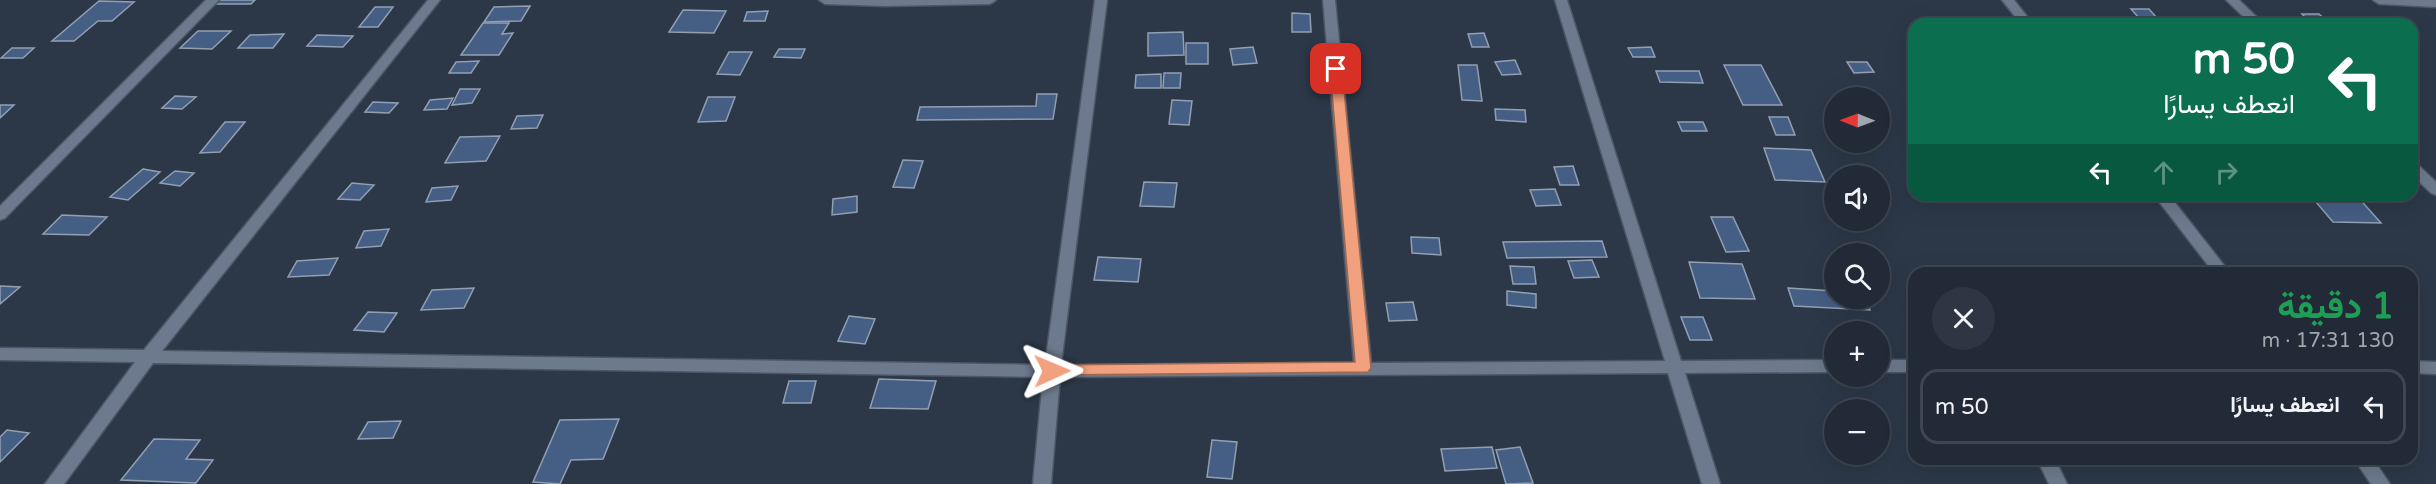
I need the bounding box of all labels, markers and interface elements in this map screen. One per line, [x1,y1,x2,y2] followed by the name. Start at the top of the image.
[2193,34,2295,85] text: 50 m
[2316,42,2394,120] icon: left
[1310,43,1361,94] pin
[1319,52,1352,85] icon: arrive
[1824,87,1890,153] north arrow
[1824,87,1890,465] map controls
[2163,88,2295,121] text: انعطف يسارًا
[2084,156,2117,189] icon: left
[2147,156,2180,189] icon: ahead
[2210,156,2243,189] icon: right
[1824,165,1890,231] button: sound
[1824,243,1890,309] button: search
[2277,285,2394,328] text: 1 دقيقة
[1932,287,1995,350] button: close
[1824,321,1890,387] button: +
[2262,329,2394,353] text: 130 m · 17:31
[1020,339,1084,403] position arrow
[2358,390,2391,423] icon: left
[2230,392,2340,418] text: انعطف يسارًا
[1935,394,1989,420] text: 50 m
[1824,399,1890,465] button: −

